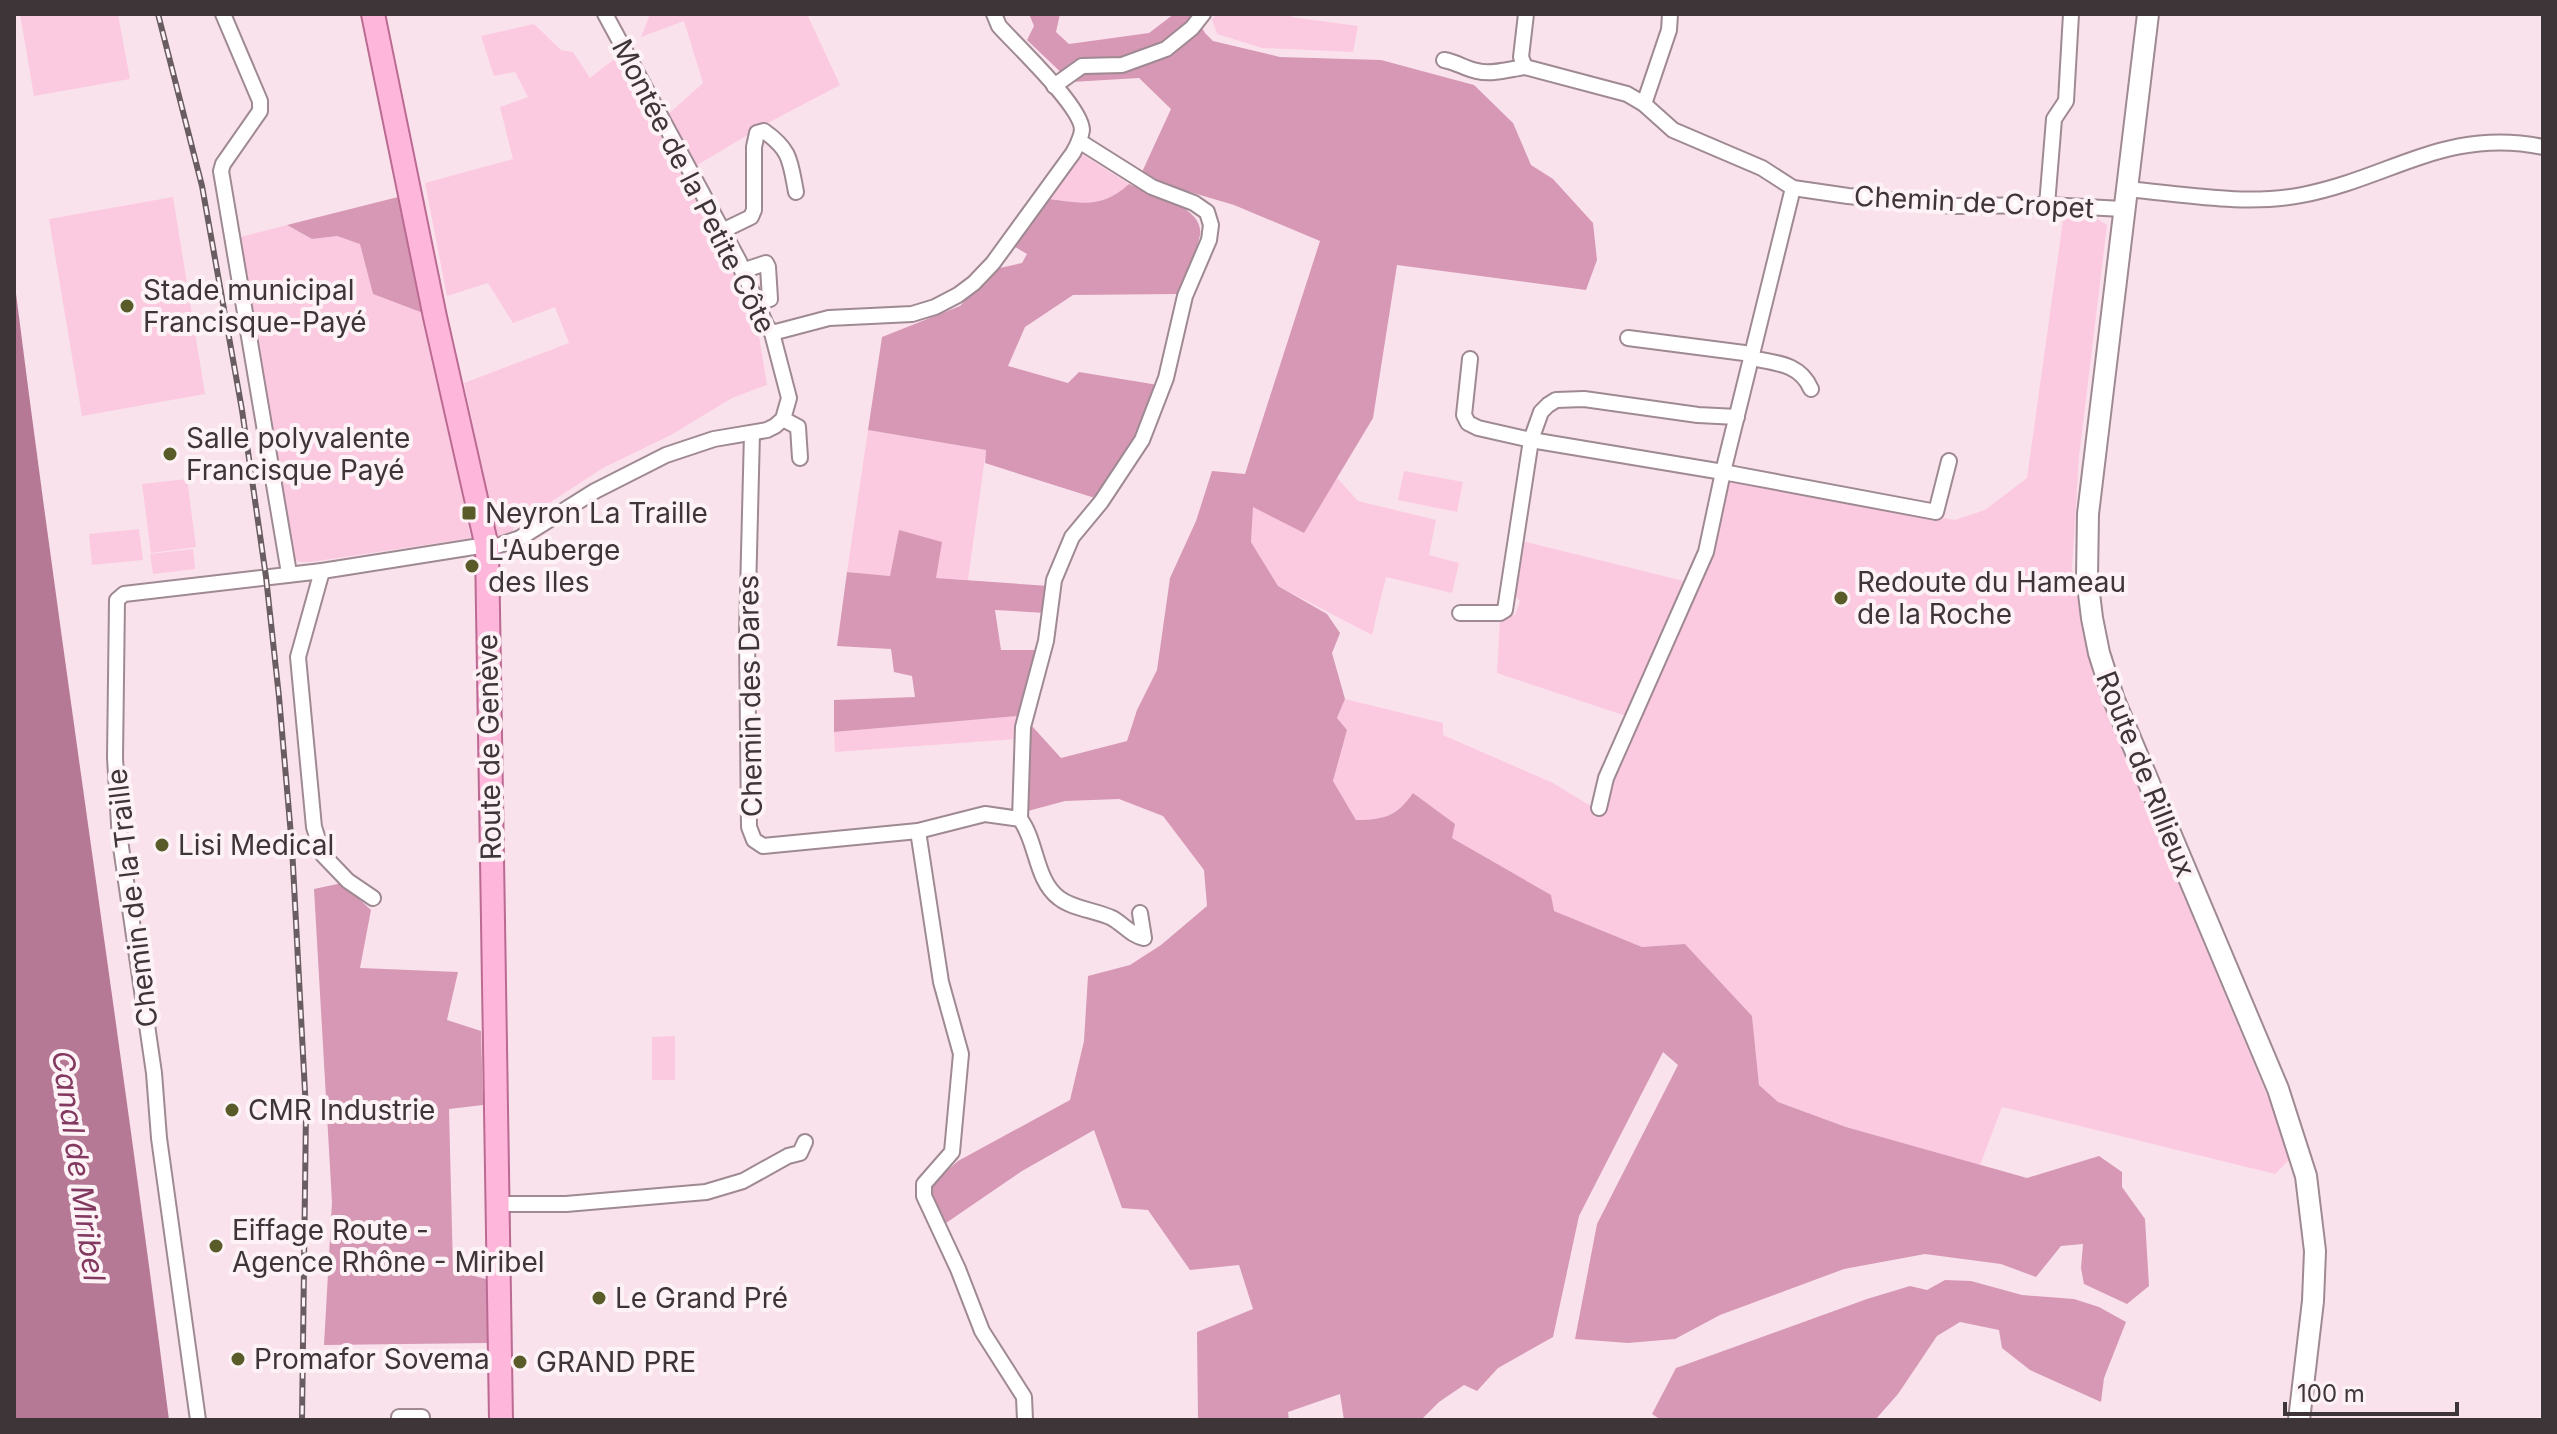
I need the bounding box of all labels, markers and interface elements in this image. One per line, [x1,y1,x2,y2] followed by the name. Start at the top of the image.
[605,33,783,339] street label: Montée de la Petite Côte
[1853,179,2095,225] street label: Chemin de Cropet
[143,273,367,339] place label: Stade municipal Francisque-Payé
[118,297,136,315] marker: Stade municipal Francisque-Payé
[186,421,410,487] place label: Salle polyvalente Francisque Payé
[161,445,179,463] marker: Salle polyvalente Francisque Payé
[485,496,708,530] place label: Neyron La Traille
[460,504,478,522] marker: Neyron La Traille
[488,533,620,599] place label: L'Auberge des Iles
[463,557,481,575] marker: L'Auberge des Iles
[1857,565,2126,631] place label: Redoute du Hameau de la Roche
[731,575,769,817] street label: Chemin des Dares
[1832,589,1850,607] marker: Redoute du Hameau de la Roche
[470,634,508,860] street label: Route de Genève
[2089,666,2203,882] street label: Route de Rillieux
[99,767,165,1029] street label: Chemin de la Traille
[178,828,334,862] place label: Lisi Medical
[153,836,171,854] marker: Lisi Medical
[45,1048,113,1284] water label: Canal de Miribel
[248,1093,435,1127] place label: CMR Industrie
[223,1101,241,1119] marker: CMR Industrie
[232,1213,545,1279] place label: Eiffage Route - Agence Rhône - Miribel
[207,1237,225,1255] marker: Eiffage Route - Agence Rhône - Miribel
[615,1281,788,1315] place label: Le Grand Pré
[590,1289,608,1307] marker: Le Grand Pré
[254,1342,490,1376] place label: Promafor Sovema
[536,1345,696,1379] place label: GRAND PRE
[229,1350,247,1368] marker: Promafor Sovema
[511,1353,529,1371] marker: GRAND PRE
[2285,1366,2457,1416] scale bar
[2297,1379,2365,1408] text: 100 m

